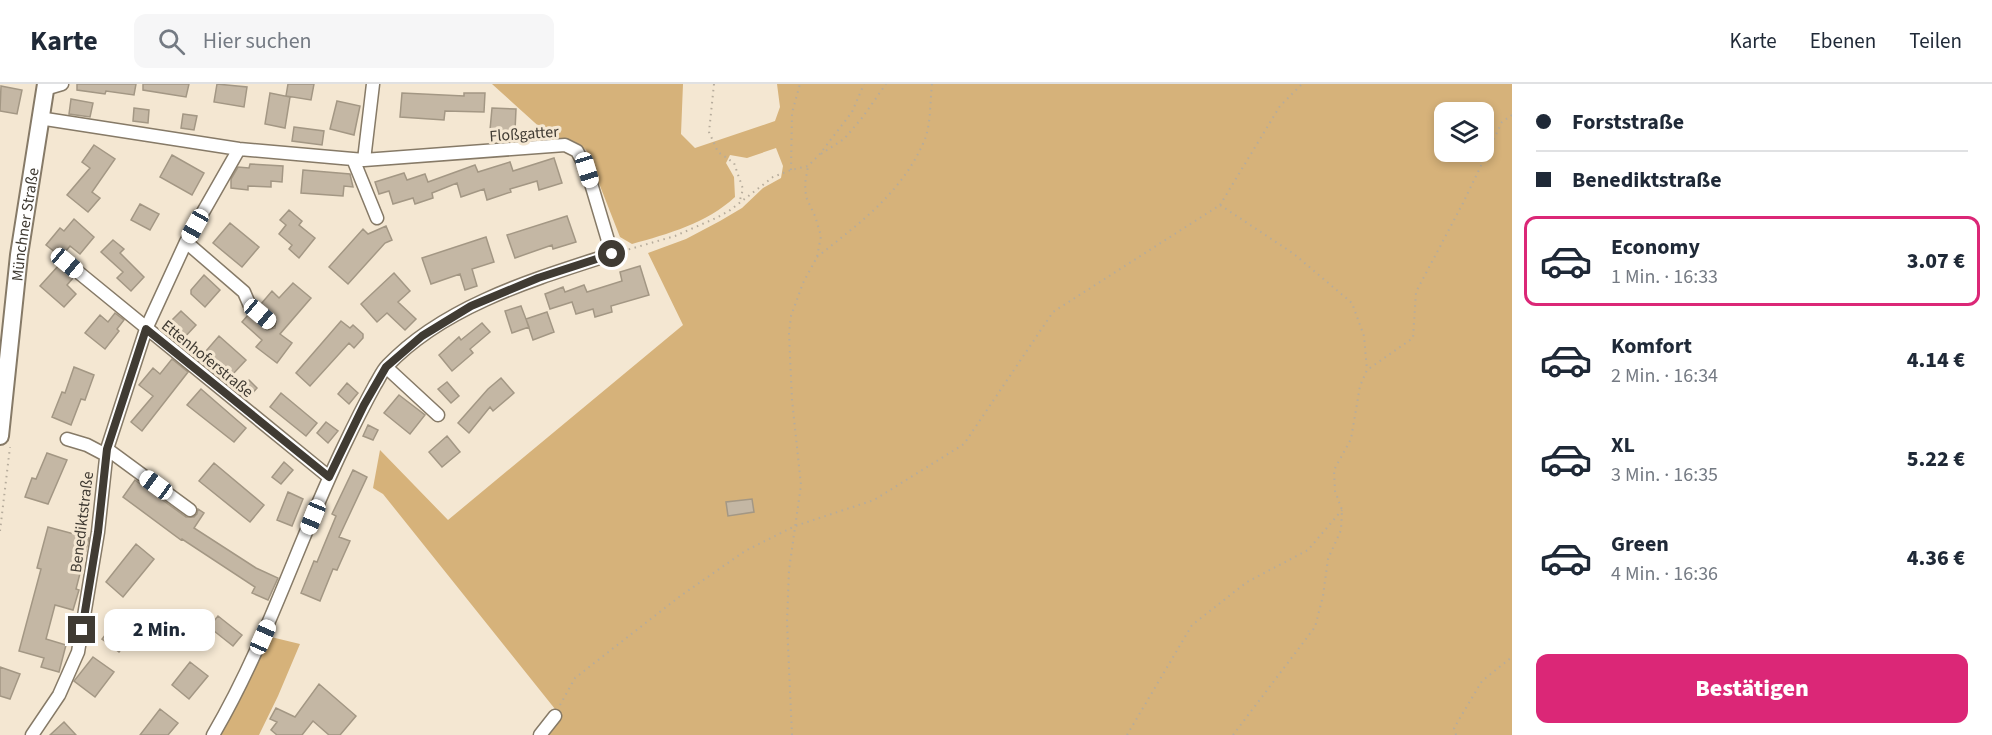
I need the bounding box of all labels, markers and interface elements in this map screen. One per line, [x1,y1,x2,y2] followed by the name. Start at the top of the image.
[134,14,554,68] search box
[30,21,98,61] text: Karte
[155,25,188,58] icon: search
[203,25,312,57] text: Hier suchen
[1730,26,1777,56] text: Karte
[1810,26,1876,56] text: Ebenen
[1909,26,1962,56] text: Teilen
[1434,102,1494,162] map controls
[1434,102,1494,162] button: layers
[1572,106,1684,138] text: Forststraße
[489,121,560,147] street label: Floßgatter
[573,150,601,190] car
[1572,164,1722,196] text: Benediktstraße
[6,166,45,282] street label: Münchner Straße
[178,206,212,246] car
[1611,231,1700,263] text: Economy
[1539,234,1593,288] icon: car
[598,240,625,267] route start
[47,245,87,281] car
[1907,245,1965,277] text: 3.07 €
[1611,263,1718,291] text: 1 Min. · 16:33
[240,296,280,332] car
[157,315,258,403] street label: Ettenhoferstraße
[1611,330,1692,362] text: Komfort
[1539,333,1593,387] icon: car
[1907,344,1965,376] text: 4.14 €
[1611,362,1718,390] text: 2 Min. · 16:34
[1611,429,1635,461] text: XL
[1539,432,1593,486] icon: car
[1907,443,1965,475] text: 5.22 €
[1611,461,1718,489] text: 3 Min. · 16:35
[136,467,176,503] car
[65,470,99,574] street label: Benediktstraße
[298,497,328,537] car
[1611,528,1669,560] text: Green
[1539,531,1593,585] icon: car
[1907,542,1965,574] text: 4.36 €
[1611,560,1718,588] text: 4 Min. · 16:36
[103,609,214,651] callout: 2 Min.
[68,616,95,643] route end
[133,616,186,644] text: 2 Min.
[247,617,279,657] car
[1536,654,1968,723] button: Bestätigen

